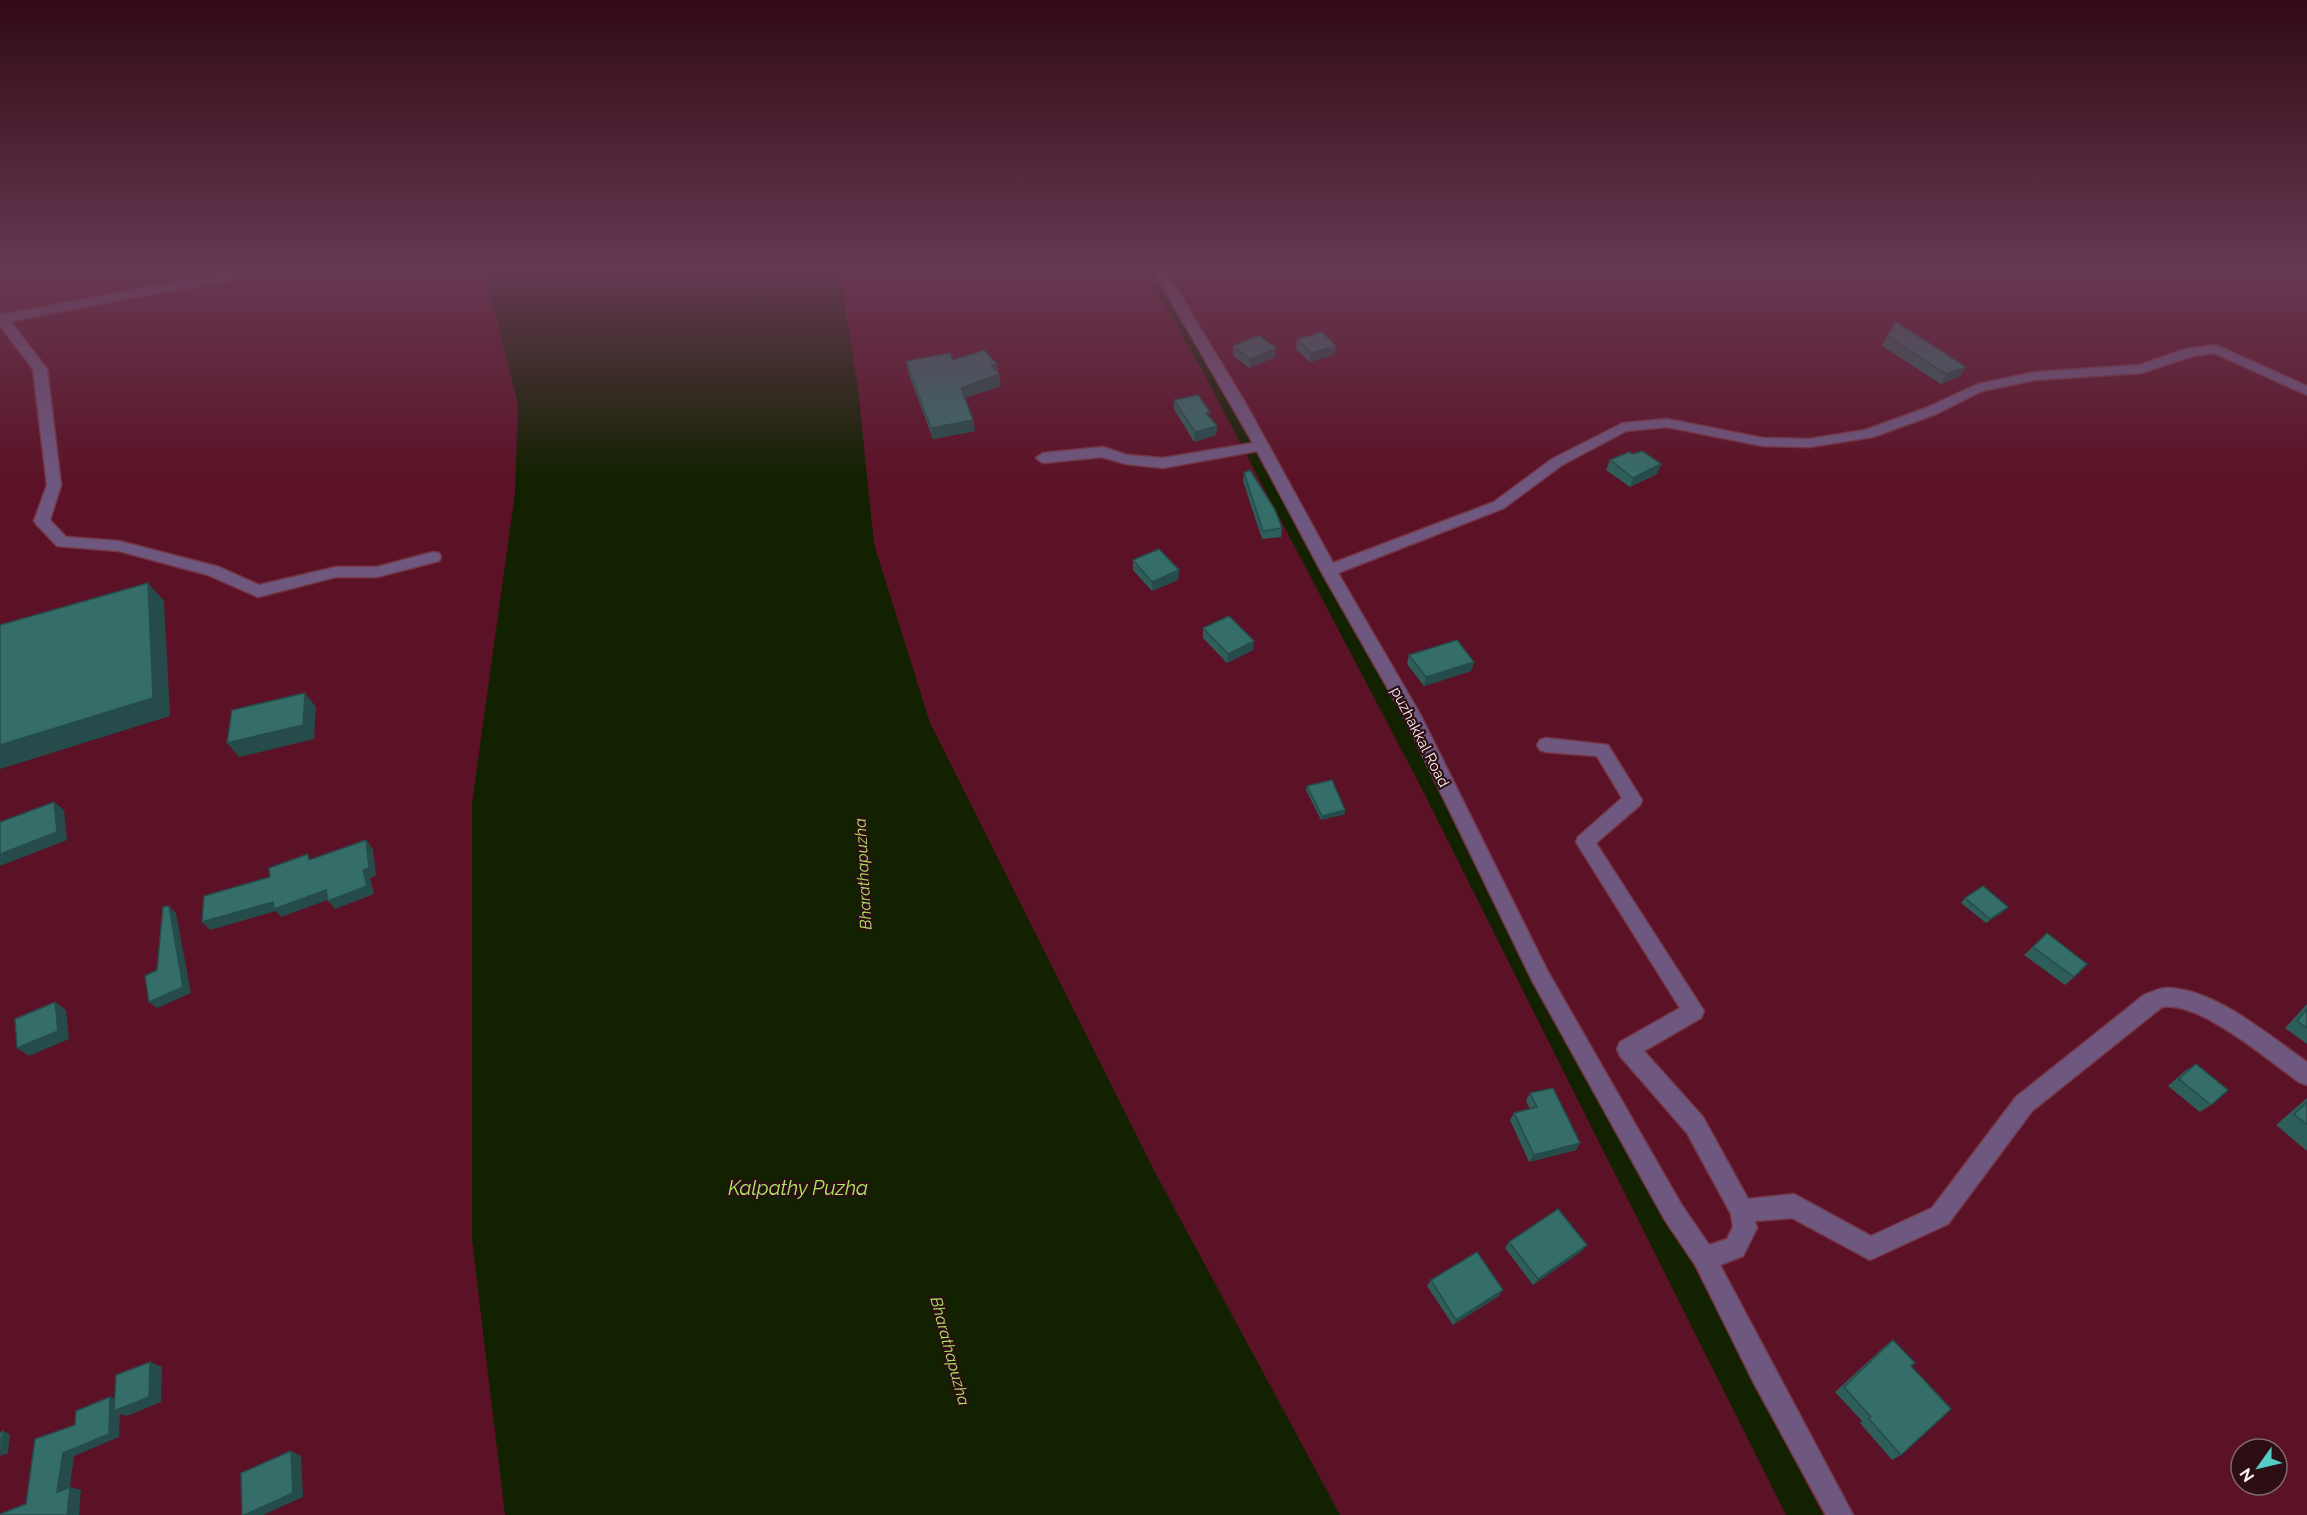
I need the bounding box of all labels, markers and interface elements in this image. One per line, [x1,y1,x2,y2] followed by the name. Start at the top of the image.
[1387,684,1453,790] street label: puzhakkal Road
[851,817,875,930] water label: Bharathapuzha
[728,1176,868,1200] water label: Kalpathy Puzha
[926,1295,974,1408] water label: Bharathapuzha
[2229,1437,2289,1497] north arrow
[2236,1465,2258,1485] text: N

